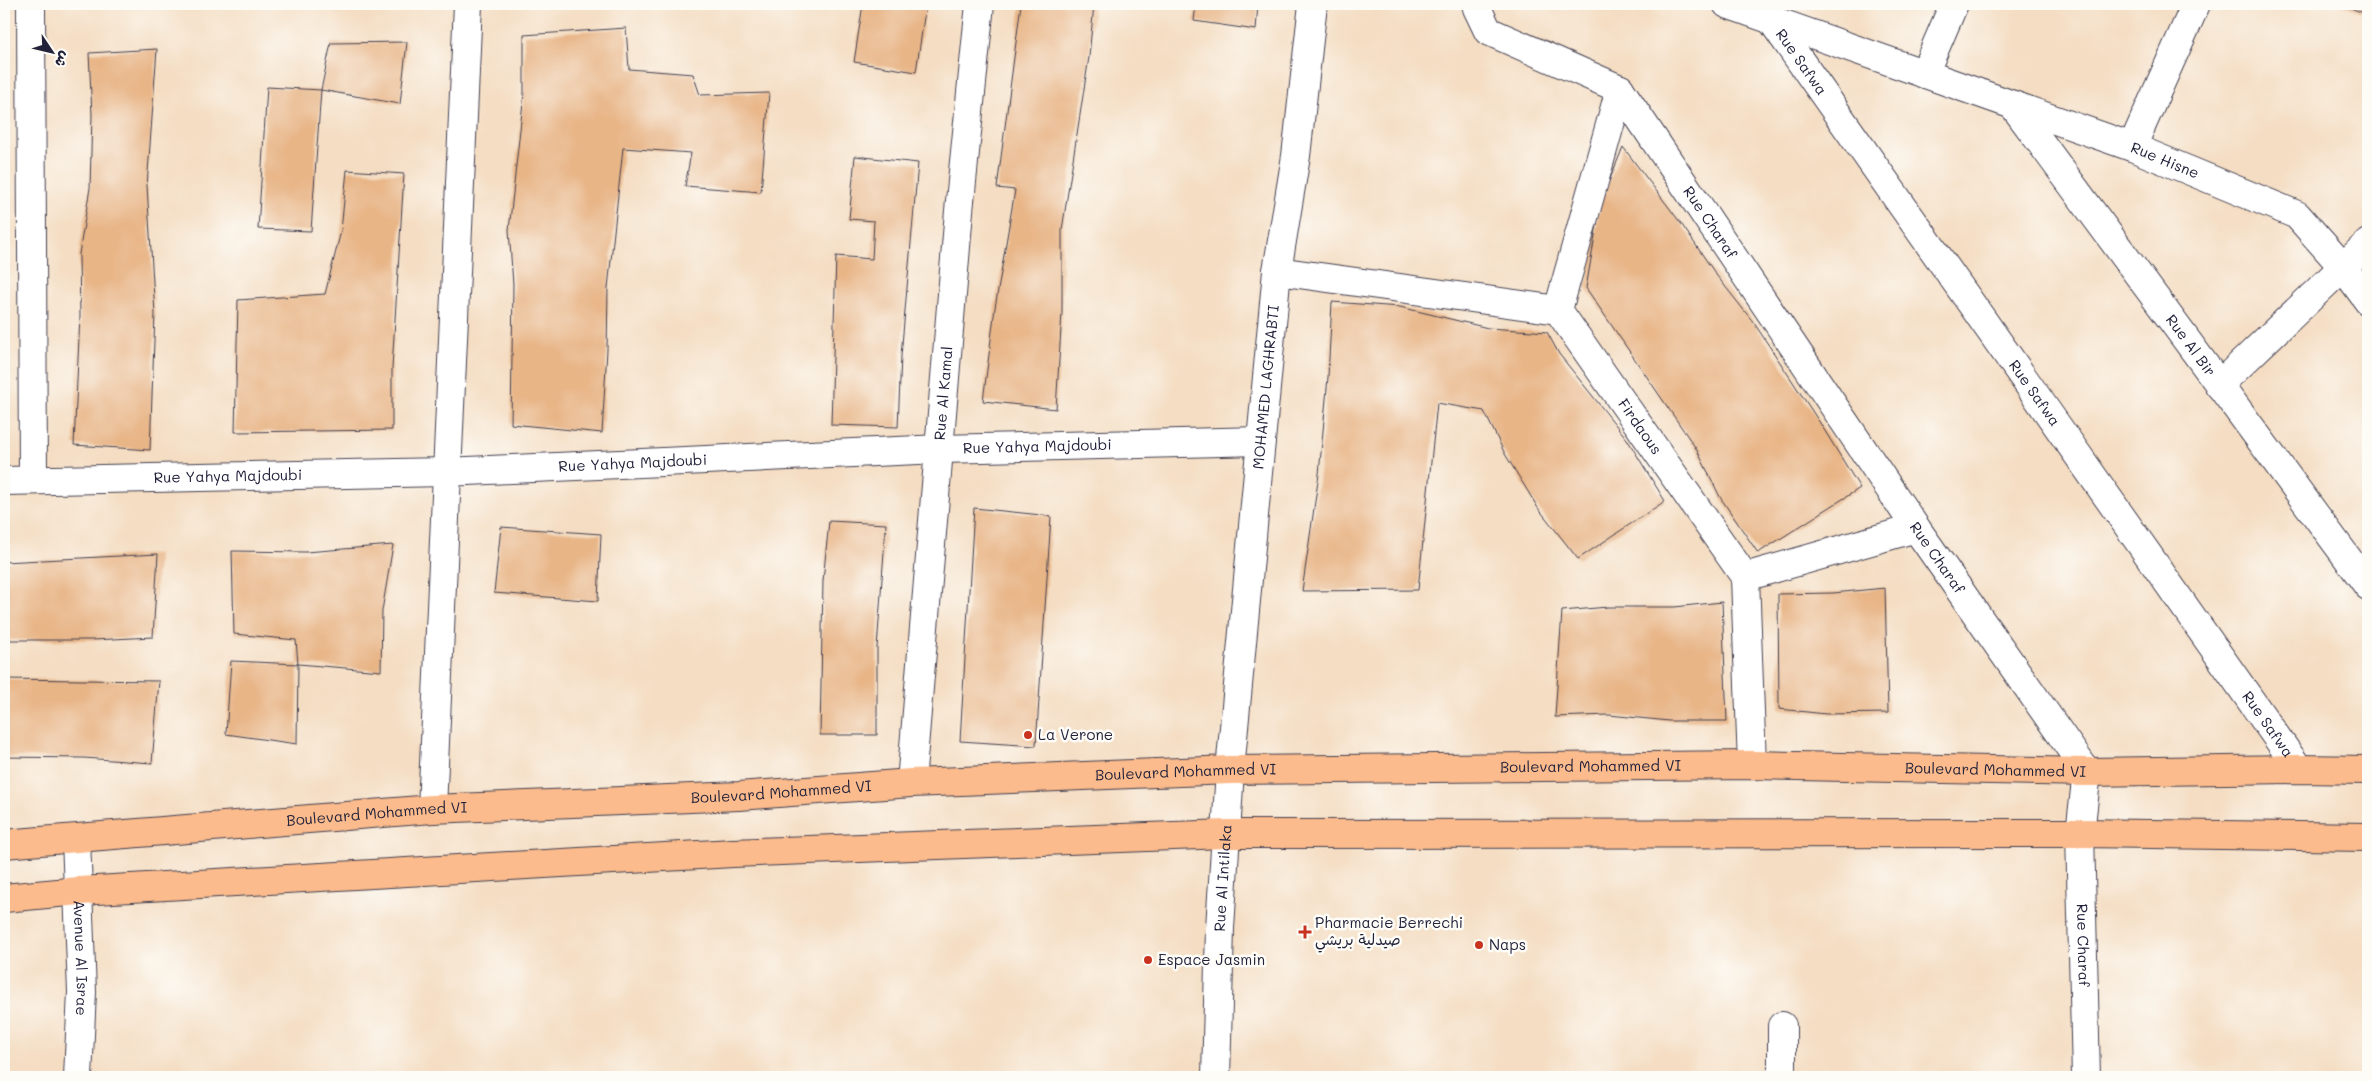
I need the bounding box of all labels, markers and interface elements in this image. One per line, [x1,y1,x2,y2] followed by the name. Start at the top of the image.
[1772,24,1832,99] street label: Rue Safwa
[28,28,78,78] north arrow
[51,48,75,72] text: ش
[2128,137,2202,183] street label: Rue Hisne
[1679,182,1743,263] street label: Rue Charaf
[1247,303,1283,470] street label: MOHAMED LAGHRABTI
[2162,310,2221,380] street label: Rue Al Bir
[929,345,957,441] street label: Rue Al Kamal
[2005,356,2065,430] street label: Rue Safwa
[1614,394,1667,458] street label: Firdaous
[963,434,1112,457] street label: Rue Yahya Majdoubi
[558,449,707,476] street label: Rue Yahya Majdoubi
[153,464,303,487] street label: Rue Yahya Majdoubi
[1906,518,1971,598] street label: Rue Charaf
[2238,687,2299,761] street label: Rue Safwa
[1038,724,1113,744] place label: La Verone
[1022,729,1034,741] marker: La Verone
[1500,755,1682,776] street label: Boulevard Mohammed VI
[1905,757,2087,781] street label: Boulevard Mohammed VI
[1095,759,1277,784] street label: Boulevard Mohammed VI
[690,775,873,807] street label: Boulevard Mohammed VI
[286,797,468,830] street label: Boulevard Mohammed VI
[1209,824,1236,932] street label: Rue Al Intilaka
[69,900,93,1016] street label: Avenue Al Israe
[2073,903,2095,988] street label: Rue Charaf
[1315,912,1463,953] place label: Pharmacie Berrechi صيدلية بريشي
[1299,926,1311,938] marker: Pharmacie Berrechi صيدلية بريشي
[1489,934,1526,954] place label: Naps
[1473,939,1485,951] marker: Naps
[1158,949,1265,969] place label: Espace Jasmin
[1142,954,1154,966] marker: Espace Jasmin

